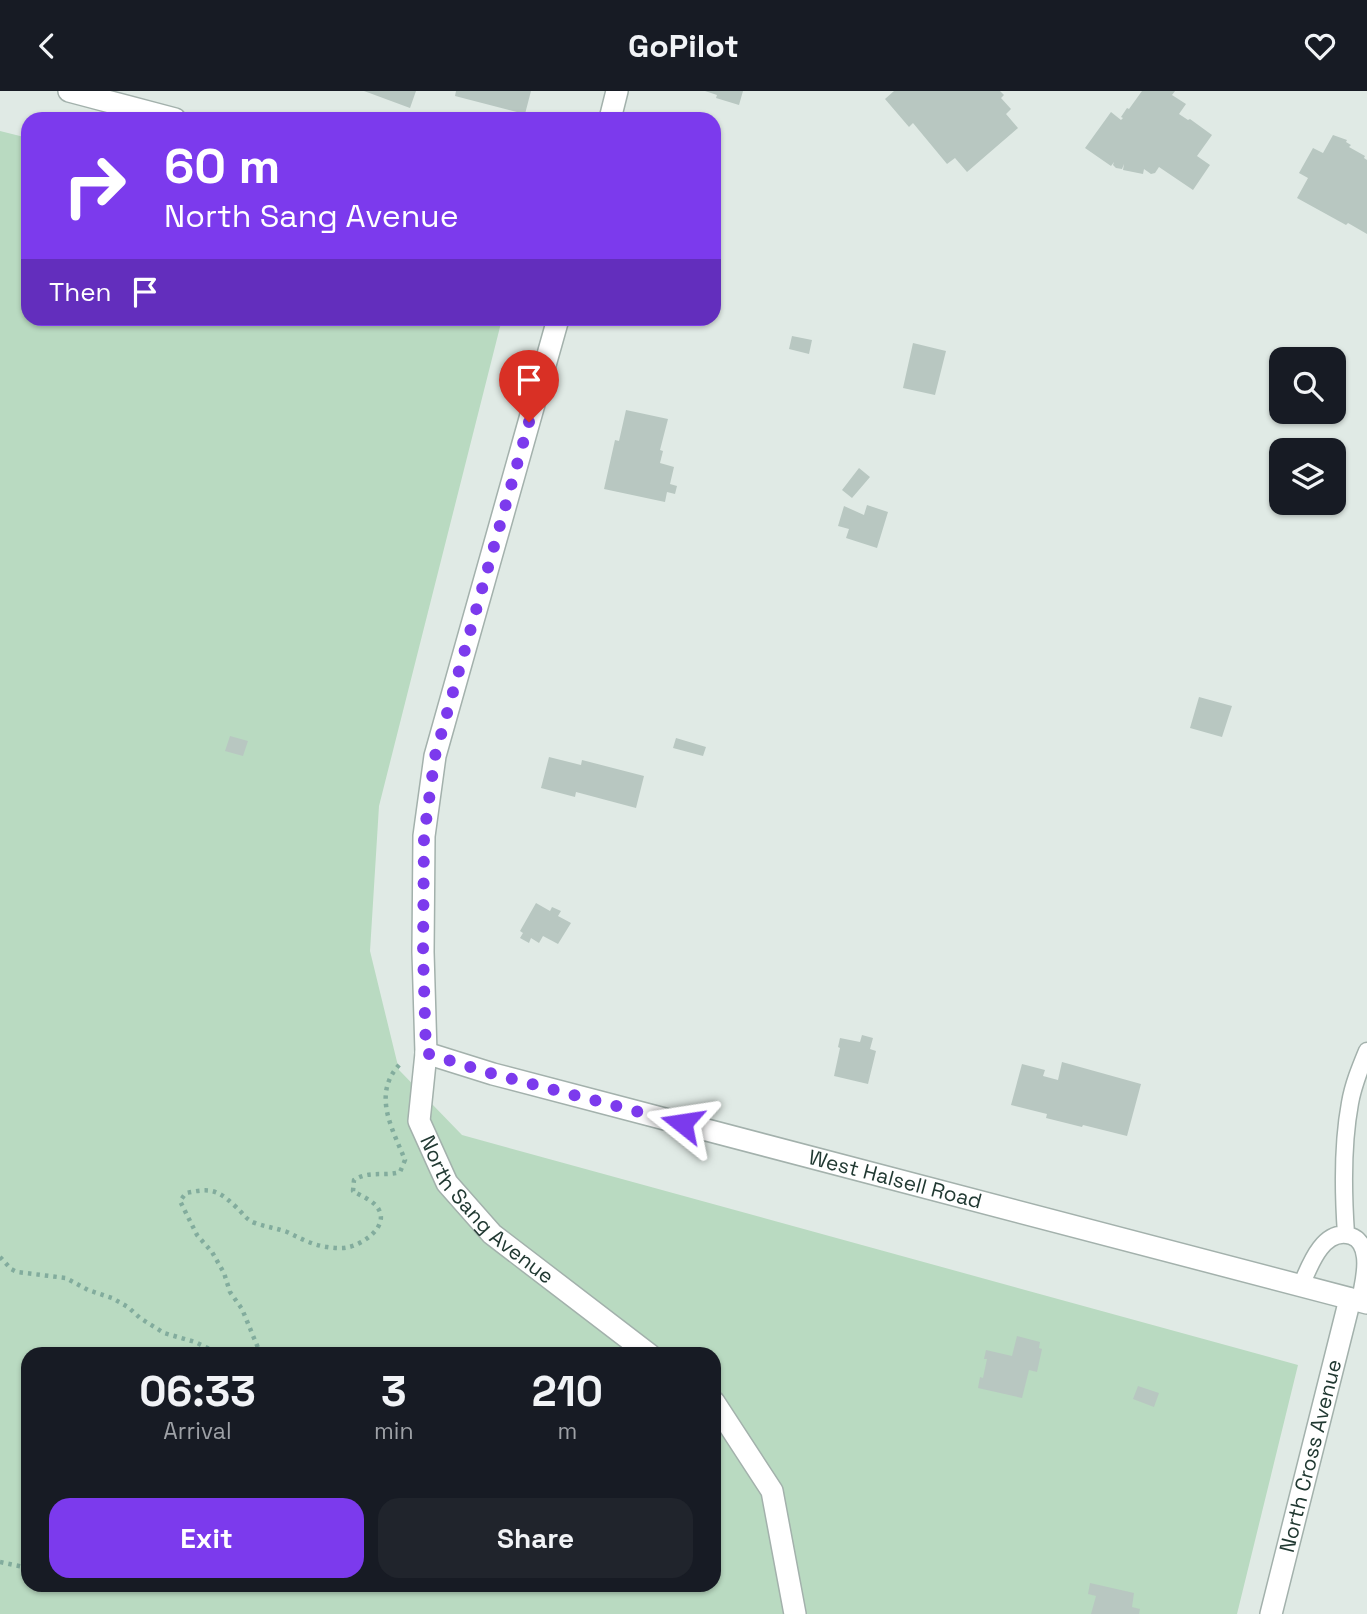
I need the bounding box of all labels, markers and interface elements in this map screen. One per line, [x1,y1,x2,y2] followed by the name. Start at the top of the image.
[628,26,739,66] text: GoPilot
[28,27,66,65] icon: back
[1301,27,1339,65] icon: heart
[164,135,280,197] text: 60 m
[49,140,140,231] icon: right
[164,196,459,236] text: North Sang Avenue
[126,273,164,311] icon: arrive
[49,275,112,309] text: Then
[1269,347,1346,515] map controls
[1269,347,1346,424] button: search
[499,350,559,422] pin
[510,361,548,399] icon: arrive
[1269,438,1346,515] button: layers
[645,1086,719,1160] position arrow
[414,1131,560,1290] street label: North Sang Avenue
[806,1143,985,1215] street label: West Halsell Road
[1273,1356,1347,1555] street label: North Cross Avenue
[139,1365,256,1418] text: 06:33
[381,1365,407,1418] text: 3
[532,1365,603,1418] text: 210
[163,1416,232,1446] text: Arrival
[374,1416,414,1446] text: min
[557,1416,577,1446] text: m
[49,1498,364,1578] button: Exit
[378,1498,693,1578] button: Share

